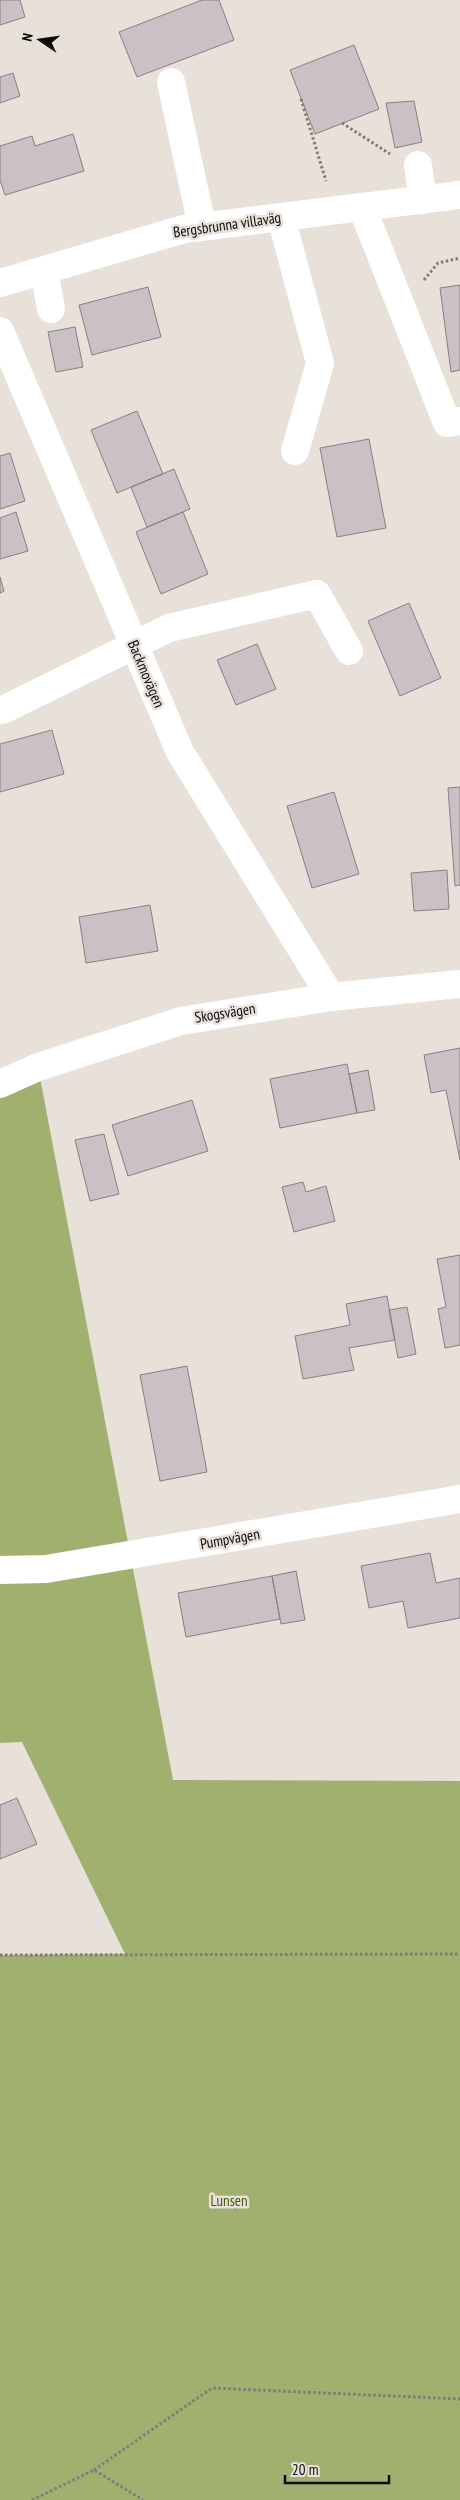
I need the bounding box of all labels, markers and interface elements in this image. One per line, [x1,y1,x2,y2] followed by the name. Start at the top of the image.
[15,15,65,65] north arrow
[18,31,37,43] text: N
[172,208,282,241] street label: Bergsbrunna villaväg
[124,637,169,710] street label: Backmovägen
[193,998,257,1027] street label: Skogsvägen
[199,1524,261,1553] street label: Pumpvägen
[211,2191,247,2210] park label: Lunsen
[285,2452,389,2484] scale bar
[292,2460,318,2479] text: 20 m

